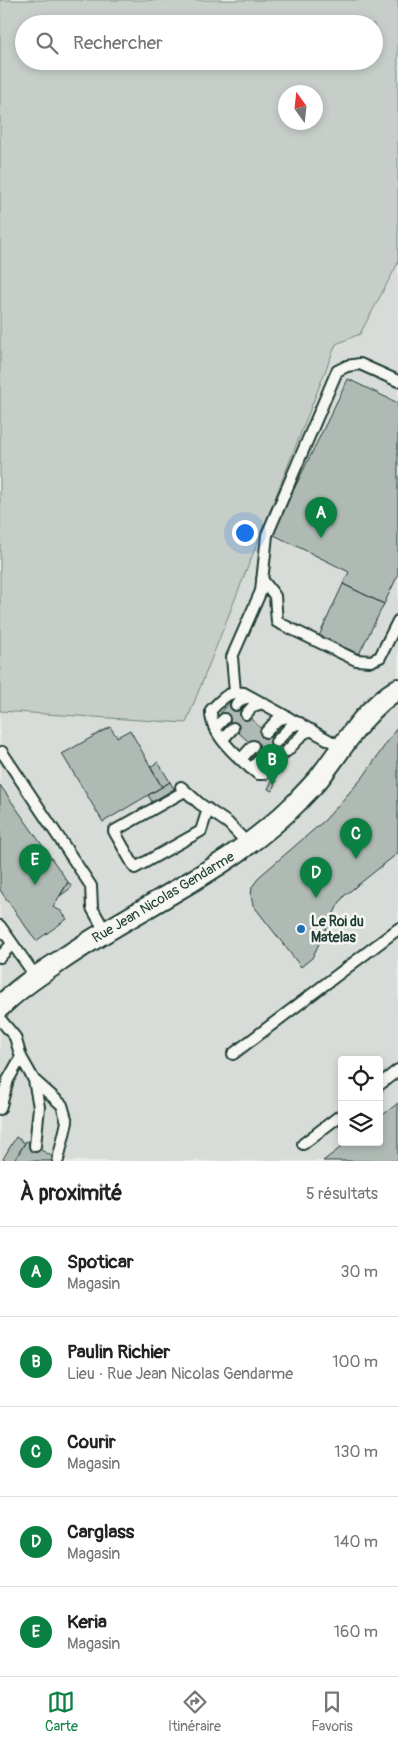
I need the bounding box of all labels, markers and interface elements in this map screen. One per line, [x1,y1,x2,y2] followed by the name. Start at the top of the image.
[15,15,383,70] search box
[33,29,61,57] icon: search
[73,31,163,55] text: Rechercher
[278,85,323,130] north arrow
[305,497,337,538] pin: A
[232,520,258,546] your location
[256,744,288,785] pin: B
[340,818,372,859] pin: C
[19,844,51,885] pin: E
[89,848,238,947] street label: Rue Jean Nicolas Gendarme
[300,857,332,898] pin: D
[311,913,364,946] place label: Le Roi du Matelas
[295,923,307,935] marker: Le Roi du Matelas
[338,1056,383,1146] map controls
[338,1056,383,1101] button: locate
[338,1101,383,1146] button: layers
[20,1180,123,1207] text: À proximité
[306,1184,378,1204] text: 5 résultats
[67,1250,134,1274] text: Spoticar
[31,1262,41,1282] text: A
[340,1262,378,1282] text: 30 m
[67,1274,120,1294] text: Magasin
[67,1340,170,1364] text: Paulin Richier
[31,1352,41,1372] text: B
[332,1352,378,1372] text: 100 m
[67,1364,293,1384] text: Lieu · Rue Jean Nicolas Gendarme
[67,1430,115,1454] text: Courir
[31,1442,41,1462] text: C
[334,1442,378,1462] text: 130 m
[67,1454,120,1474] text: Magasin
[67,1520,134,1544] text: Carglass
[31,1532,41,1552] text: D
[334,1532,378,1552] text: 140 m
[67,1544,120,1564] text: Magasin
[67,1610,107,1634] text: Keria
[32,1622,40,1642] text: E
[334,1622,378,1642] text: 160 m
[67,1634,120,1654] text: Magasin
[45,1688,78,1735] tab: Carte
[168,1688,221,1735] tab: Itinéraire
[311,1688,353,1735] tab: Favoris

